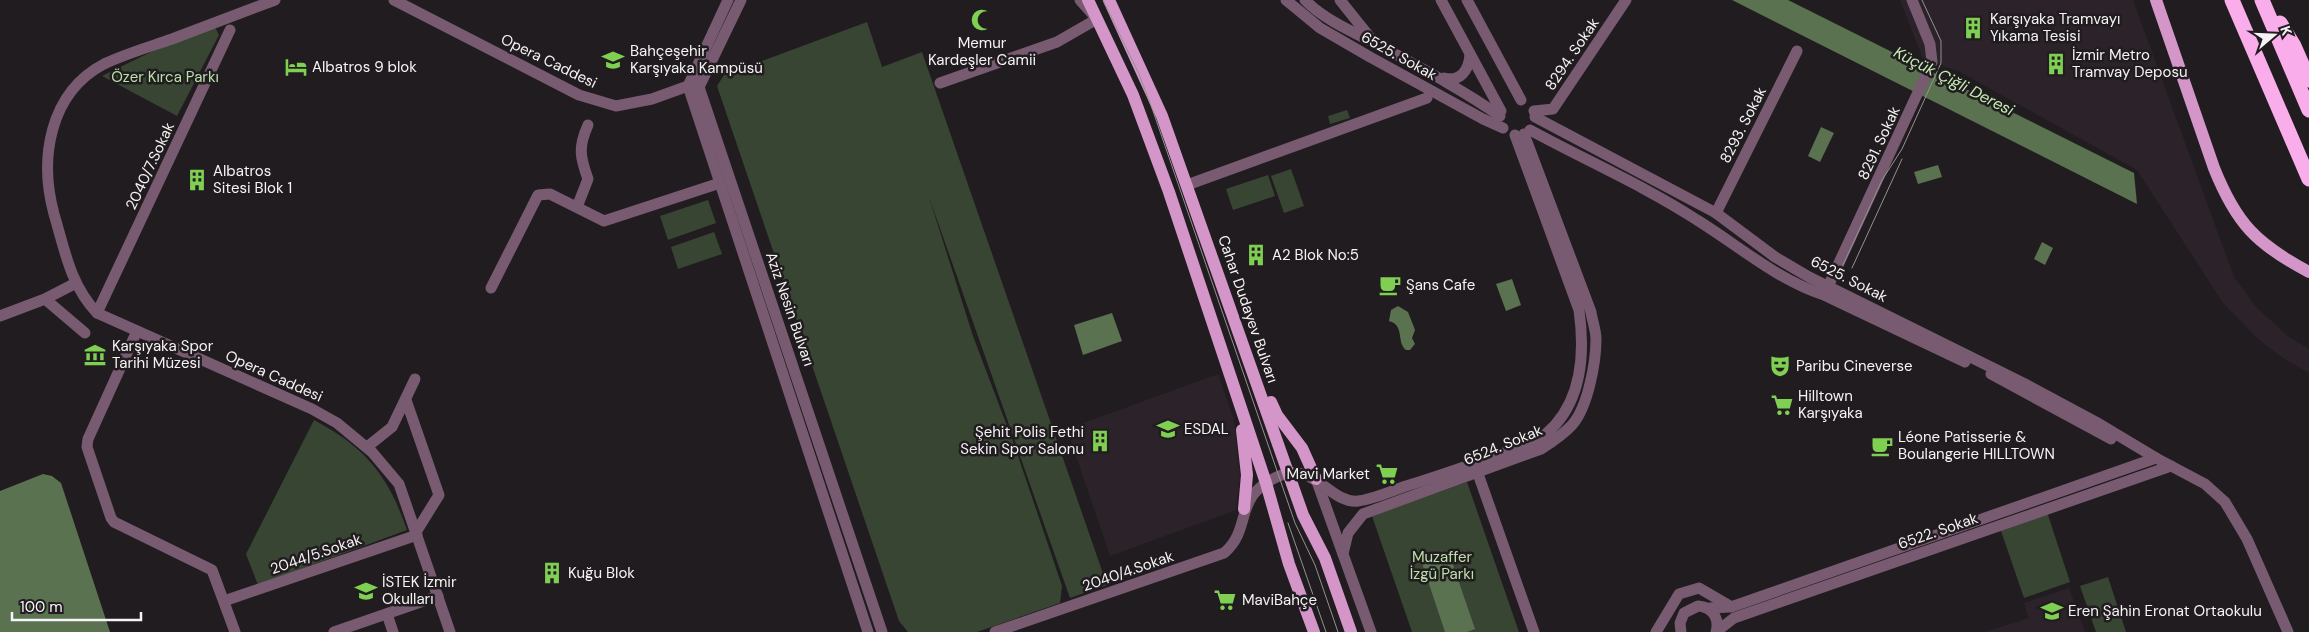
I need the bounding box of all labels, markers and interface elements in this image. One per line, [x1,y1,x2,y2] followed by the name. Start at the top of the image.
[969,7,995,33] mosque icon: Memur Kardeşler Camii
[1990,9,2120,46] place label: Karşıyaka Tramvayı Yıkama Tesisi
[2249,10,2299,60] north arrow
[1540,13,1604,94] street label: 8294. Sokak
[1960,15,1986,41] building icon: Karşıyaka Tramvayı Yıkama Tesisi
[2276,24,2296,38] text: K
[1358,27,1441,85] street label: 6525. Sokak
[498,29,600,93] street label: Opera Caddesi
[928,33,1036,70] place label: Memur Kardeşler Camii
[630,41,763,78] place label: Bahçeşehir Karşıyaka Kampüsü
[1890,42,2019,121] water label: Küçük Çiğli Deresi
[2072,45,2188,82] place label: İzmir Metro Tramvay Deposu
[600,47,626,73] school or university icon: Bahçeşehir Karşıyaka Kampüsü
[2043,51,2069,77] building icon: İzmir Metro Tramvay Deposu
[283,54,309,80] hotel icon: Albatros 9 blok
[312,57,417,77] place label: Albatros 9 blok
[111,67,219,87] park label: Özer Kırca Parkı
[1715,83,1771,167] street label: 8293. Sokak
[1853,103,1905,183] street label: 8291. Sokak
[121,119,179,213] street label: 2040/7.Sokak
[213,161,292,198] place label: Albatros Sitesi Blok 1
[184,167,210,193] building icon: Albatros Sitesi Blok 1
[1213,233,1283,385] street label: Cahar Dudayev Bulvarı
[1243,242,1269,268] building icon: A2 Blok No:5
[1272,245,1359,265] place label: A2 Blok No:5
[761,249,819,369] street label: Aziz Nesin Bulvarı
[1807,251,1891,307] street label: 6525. Sokak
[1377,272,1403,298] cafe icon: Şans Cafe
[1406,275,1475,295] place label: Şans Cafe
[112,336,214,373] place label: Karşıyaka Spor Tarihi Müzesi
[82,342,108,368] museum icon: Karşıyaka Spor Tarihi Müzesi
[222,346,326,406] street label: Opera Caddesi
[1767,353,1793,379] theatre icon: Paribu Cineverse
[1796,356,1912,376] place label: Paribu Cineverse
[1798,386,1863,423] place label: Hilltown Karşıyaka
[1769,392,1795,418] supermarket icon: Hilltown Karşıyaka
[1155,416,1181,442] school or university icon: ESDAL
[1184,419,1229,439] place label: ESDAL
[1461,420,1546,470] street label: 6524. Sokak
[960,422,1084,459] place label: Şehit Polis Fethi Sekin Spor Salonu
[1898,427,2055,464] place label: Léone Patisserie & Boulangerie HILLTOWN
[1087,428,1113,454] building icon: Şehit Polis Fethi Sekin Spor Salonu
[1869,433,1895,459] cafe icon: Léone Patisserie & Boulangerie HILLTOWN
[1374,461,1400,487] supermarket icon: Mavi Market
[1287,464,1370,484] place label: Mavi Market
[1895,508,1981,554] street label: 6522. Sokak
[268,529,365,579] street label: 2044/5.Sokak
[1080,546,1177,596] street label: 2040/4.Sokak
[1410,547,1474,584] park label: Muzaffer İzgü Parkı
[539,560,565,586] building icon: Kuğu Blok
[568,563,635,583] place label: Kuğu Blok
[382,572,457,609] place label: İSTEK İzmir Okulları
[353,578,379,604] school or university icon: İSTEK İzmir Okulları
[1212,587,1238,613] supermarket icon: MaviBahçe
[12,590,141,622] scale bar
[1242,590,1317,610] place label: MaviBahçe
[20,597,63,617] text: 100 m
[2039,598,2065,624] school or university icon: Eren Şahin Eronat Ortaokulu
[2068,601,2262,621] place label: Eren Şahin Eronat Ortaokulu

